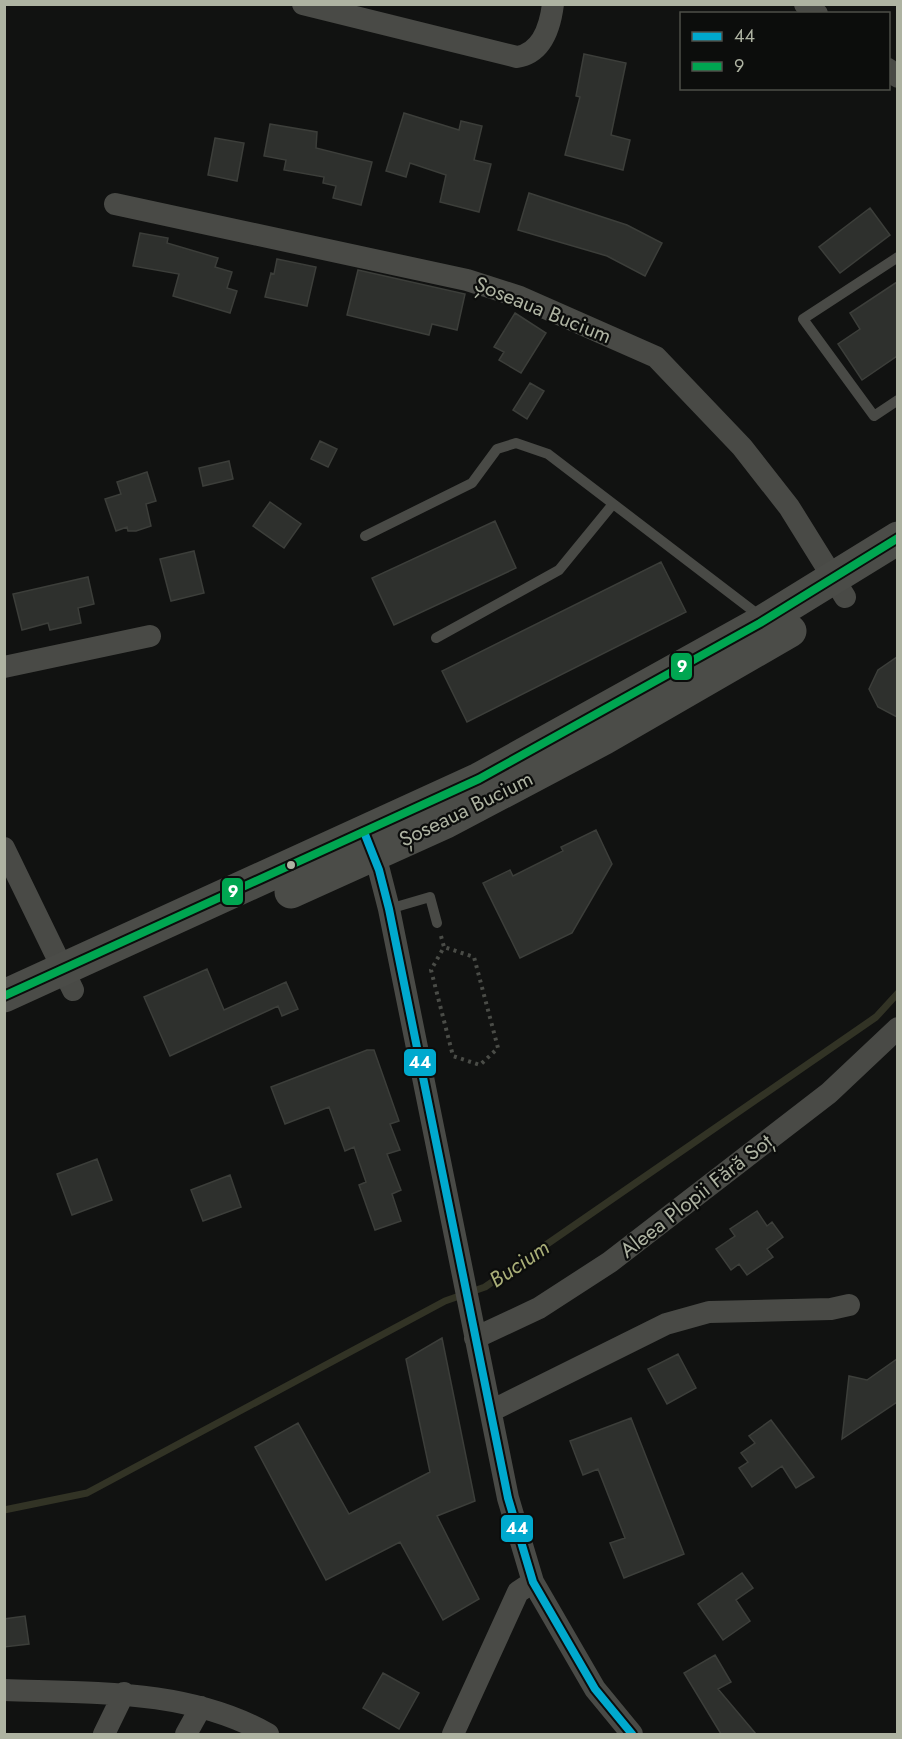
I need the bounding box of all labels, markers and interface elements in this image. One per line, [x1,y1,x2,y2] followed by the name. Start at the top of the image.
[680,12,890,90] legend
[734,23,755,49] text: 44
[734,53,744,79] text: 9
[470,269,616,351] street label: Șoseaua Bucium
[670,652,693,681] line badge: 9
[677,655,687,678] text: 9
[394,764,538,854] street label: Șoseaua Bucium
[285,859,297,871] unlabelled marker
[221,877,244,906] line badge: 9
[228,880,238,903] text: 9
[403,1048,437,1077] line badge: 44
[409,1051,431,1074] text: 44
[613,1127,779,1265] street label: Aleea Plopii Fără Soț
[482,1231,556,1295] water label: Bucium
[500,1514,534,1543] line badge: 44
[506,1517,528,1540] text: 44

